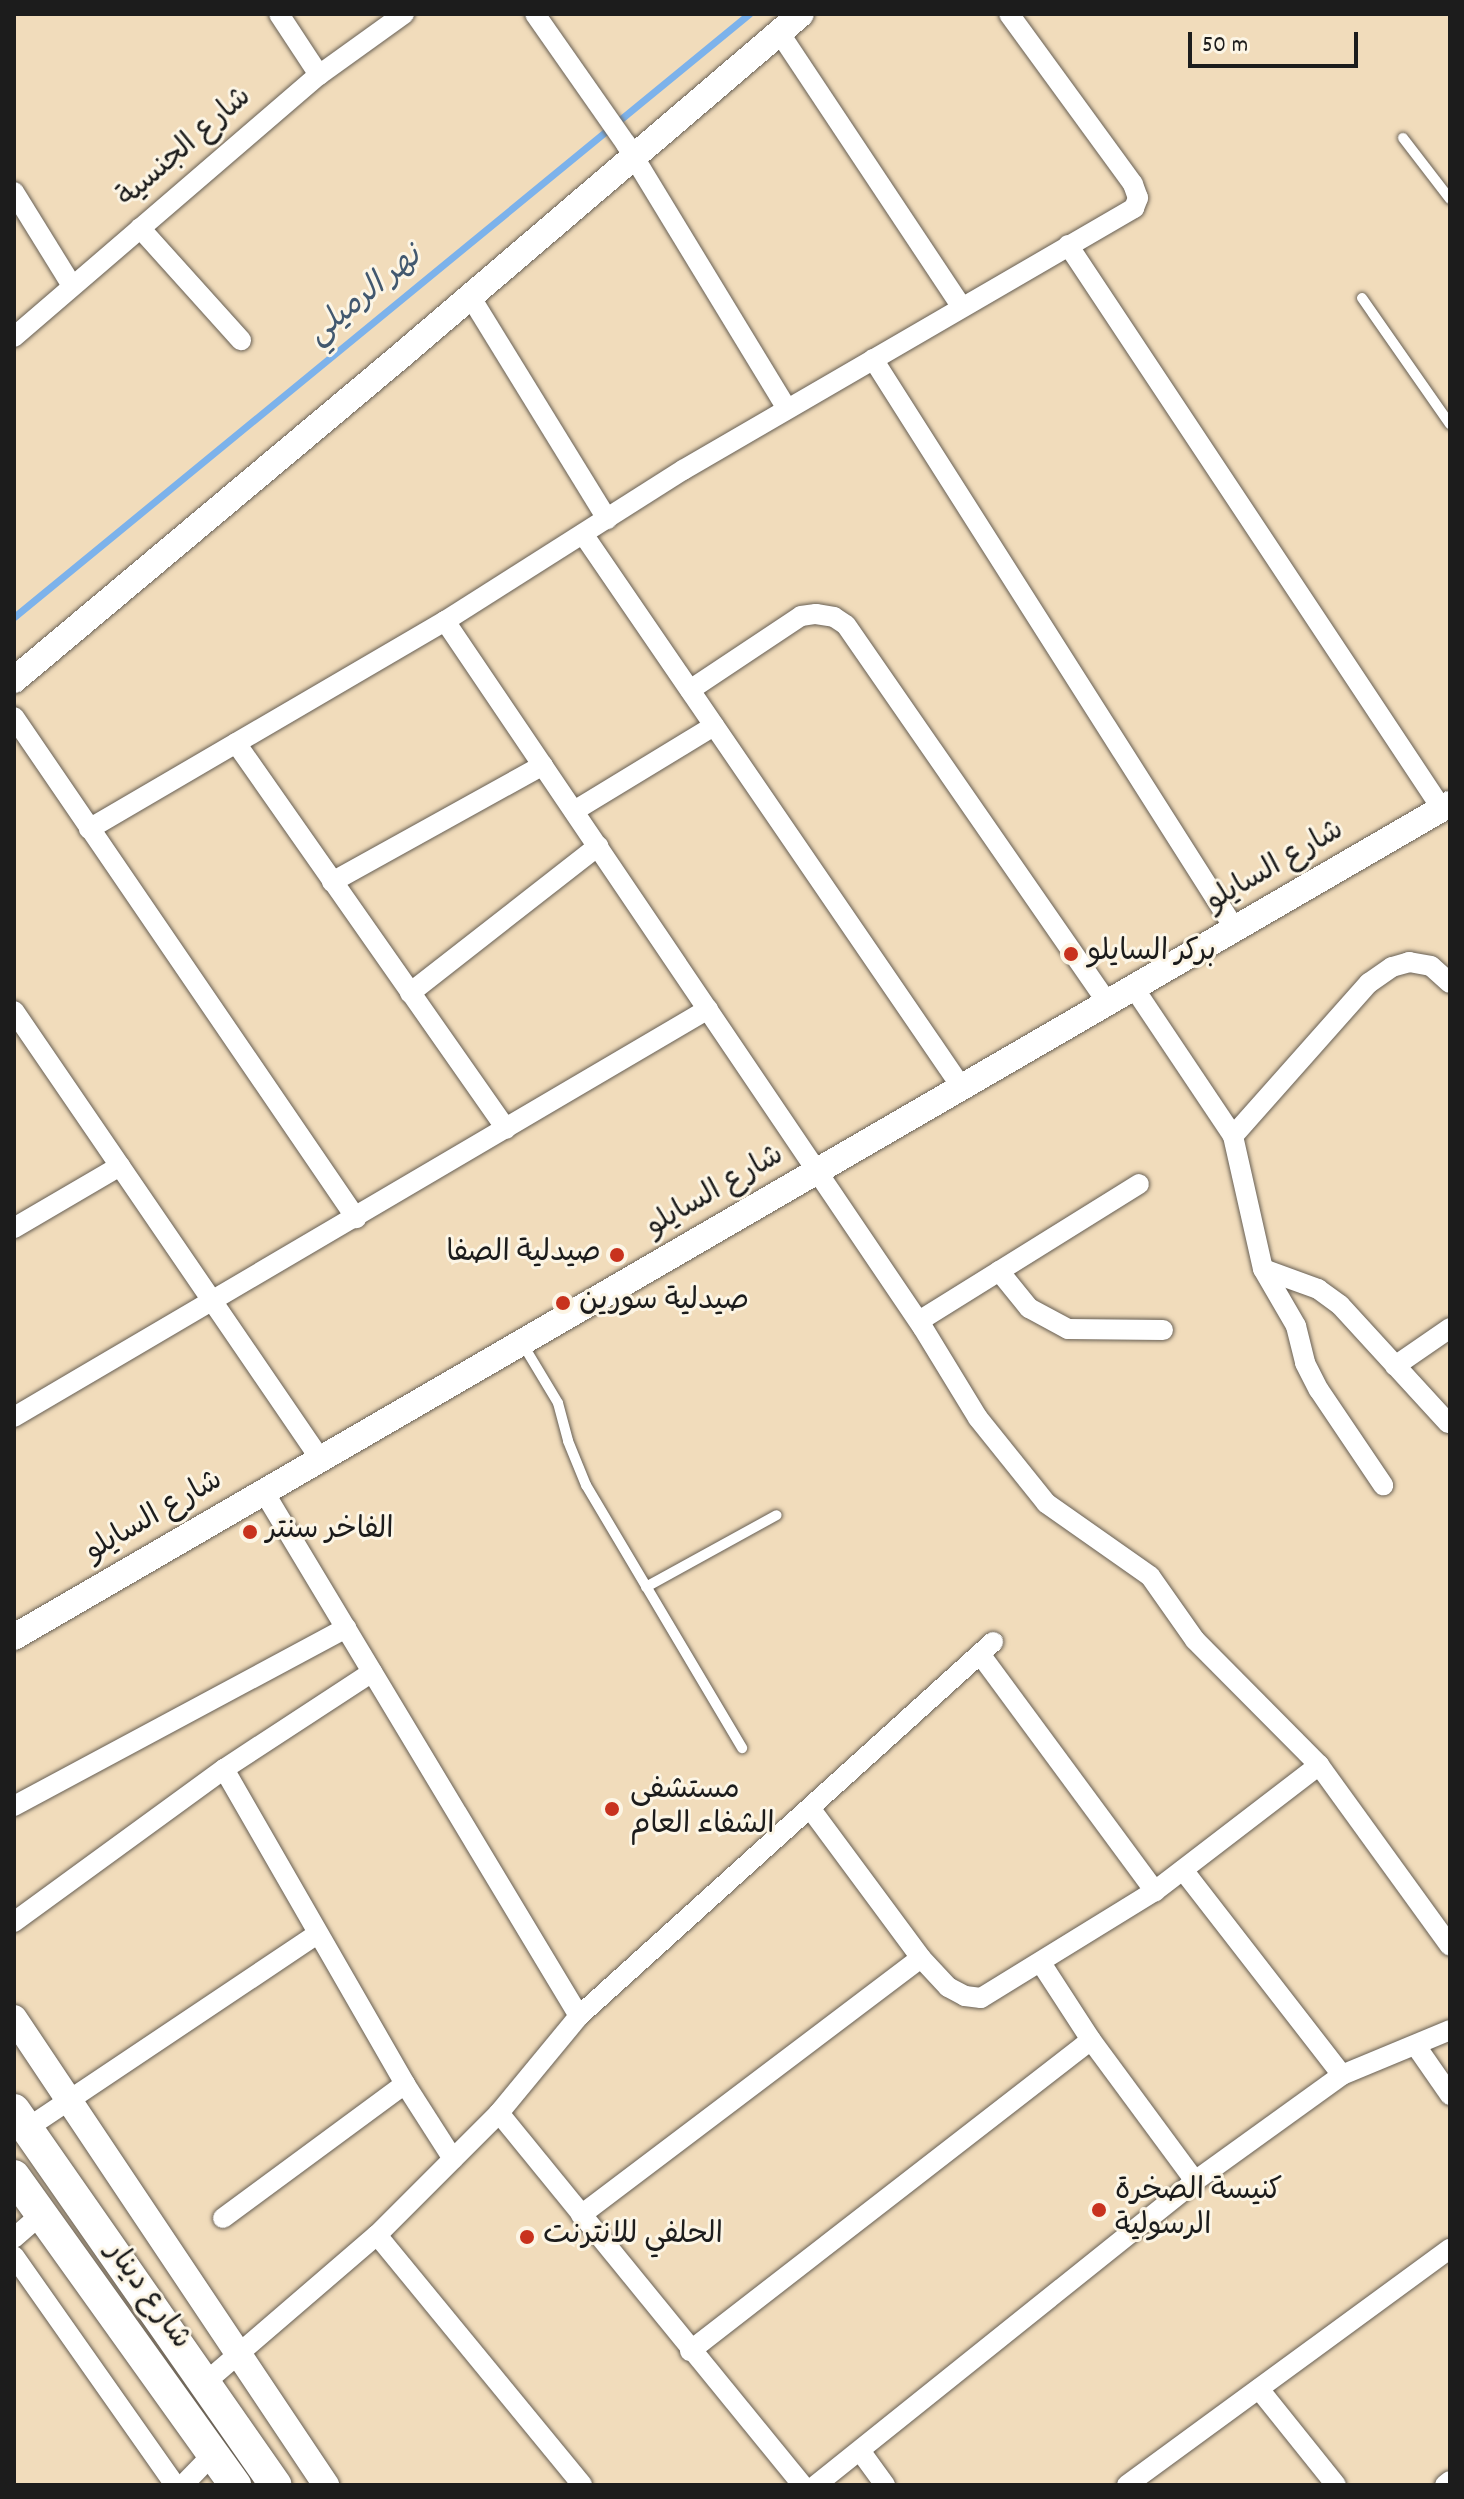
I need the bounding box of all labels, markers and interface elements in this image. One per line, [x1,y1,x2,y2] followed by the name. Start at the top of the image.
[1192,16,1362,66] scale bar
[1202,29,1248,63] text: 50 m
[112,81,260,217] street label: شارع الجنسية
[301,239,431,355] water label: نهر الرميلي
[1201,814,1351,922] street label: شارع السايلو
[1087,936,1216,972] place label: بركر السايلو
[1062,945,1080,963] marker: بركر السايلو
[641,1139,791,1247] street label: شارع السايلو
[446,1237,601,1273] place label: صيدلية الصفا
[608,1246,626,1264] marker: صيدلية الصفا
[579,1285,749,1321] place label: صيدلية سورين
[554,1294,572,1312] marker: صيدلية سورين
[80,1464,230,1572] street label: شارع السايلو
[266,1514,394,1550] place label: الفاخر سنتر
[241,1523,259,1541] marker: الفاخر سنتر
[630,1774,775,1844] place label: مستشفى الشفاء العام
[601,1798,623,1820] marker: مستشفى الشفاء العام
[1115,2175,1282,2246] place label: كنيسة الصخرة الرسولية
[1090,2201,1108,2219] marker: كنيسة الصخرة الرسولية
[543,2219,723,2255] place label: الحلفي للانترنت
[518,2228,536,2246] marker: الحلفي للانترنت
[95,2236,197,2358] street label: شارع دينار

